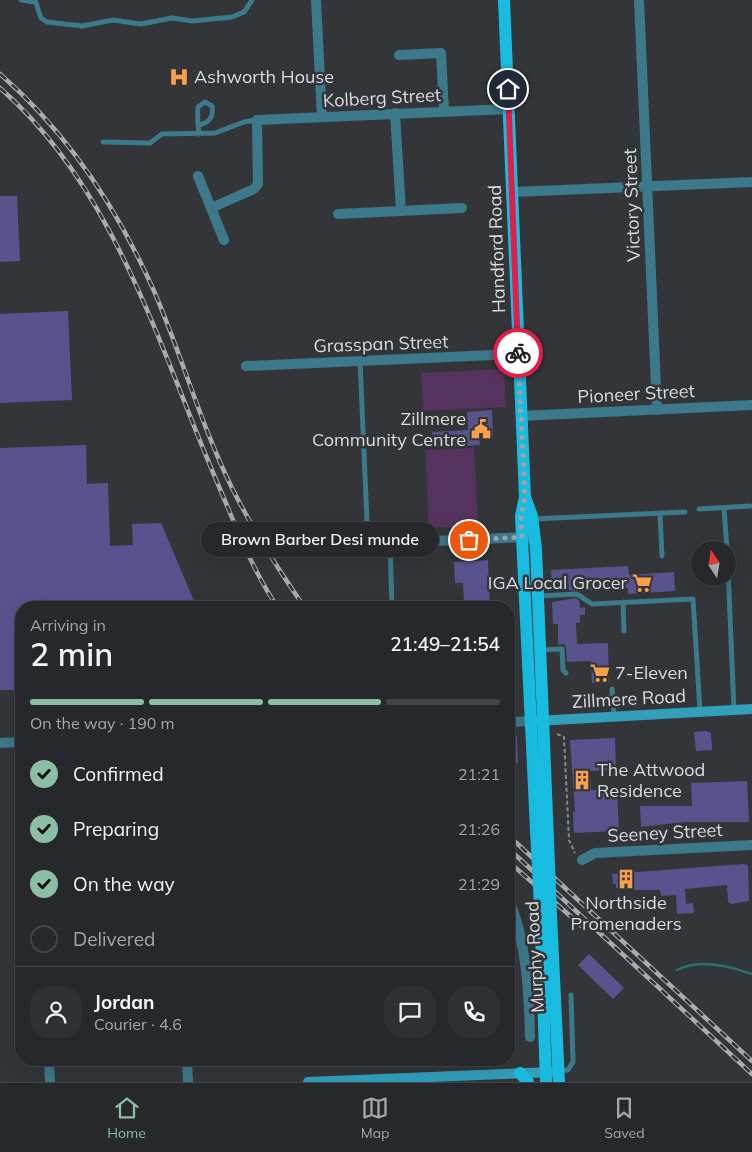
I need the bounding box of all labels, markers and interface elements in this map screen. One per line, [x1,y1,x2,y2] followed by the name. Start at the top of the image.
[194,65,334,88] place label: Ashworth House
[168,66,190,88] hospital icon: Ashworth House
[487,68,529,110] pin
[494,75,522,103] icon: home
[322,83,442,112] street label: Kolberg Street
[618,148,645,262] street label: Victory Street
[483,185,510,313] street label: Handford Road
[493,328,543,378] courier
[313,330,449,357] street label: Grasspan Street
[504,339,532,367] icon: bike
[577,379,695,408] street label: Pioneer Street
[312,407,466,451] place label: Zillmere Community Centre
[470,418,492,440] public building icon: Zillmere Community Centre
[448,519,490,561] pin
[202,522,439,558] callout: Brown Barber Desi munde
[455,526,483,554] icon: bag
[221,529,419,549] text: Brown Barber Desi munde
[691,541,736,586] north arrow
[691,541,736,586] map controls
[488,571,627,594] place label: IGA Local Grocer
[631,572,653,594] supermarket icon: IGA Local Grocer
[30,615,106,635] text: Arriving in
[390,632,500,656] text: 21:49–21:54
[30,634,113,674] text: 2 min
[615,661,688,684] place label: 7-Eleven
[589,662,611,684] supermarket icon: 7-Eleven
[571,684,687,713] street label: Zillmere Road
[30,713,175,733] text: On the way · 190 m
[597,758,705,802] place label: The Attwood Residence
[30,760,58,788] icon: check
[73,762,164,786] text: Confirmed
[458,764,500,784] text: 21:21
[571,769,593,791] building icon: The Attwood Residence
[30,815,58,843] icon: check
[73,817,159,841] text: Preparing
[607,818,723,847] street label: Seeney Street
[458,819,500,839] text: 21:26
[615,868,637,890] building icon: Northside Promenaders
[30,870,58,898] icon: check
[73,872,175,896] text: On the way
[458,874,500,894] text: 21:29
[570,891,682,935] place label: Northside Promenaders
[520,900,549,1014] street label: Murphy Road
[73,927,155,951] text: Delivered
[30,986,82,1038] button: person
[384,986,436,1038] button: chat
[448,986,500,1038] button: phone
[94,990,154,1014] text: Jordan
[94,1014,182,1034] text: Courier · 4.6
[107,1094,146,1142] tab: Home
[361,1094,390,1142] tab: Map
[604,1094,645,1142] tab: Saved

